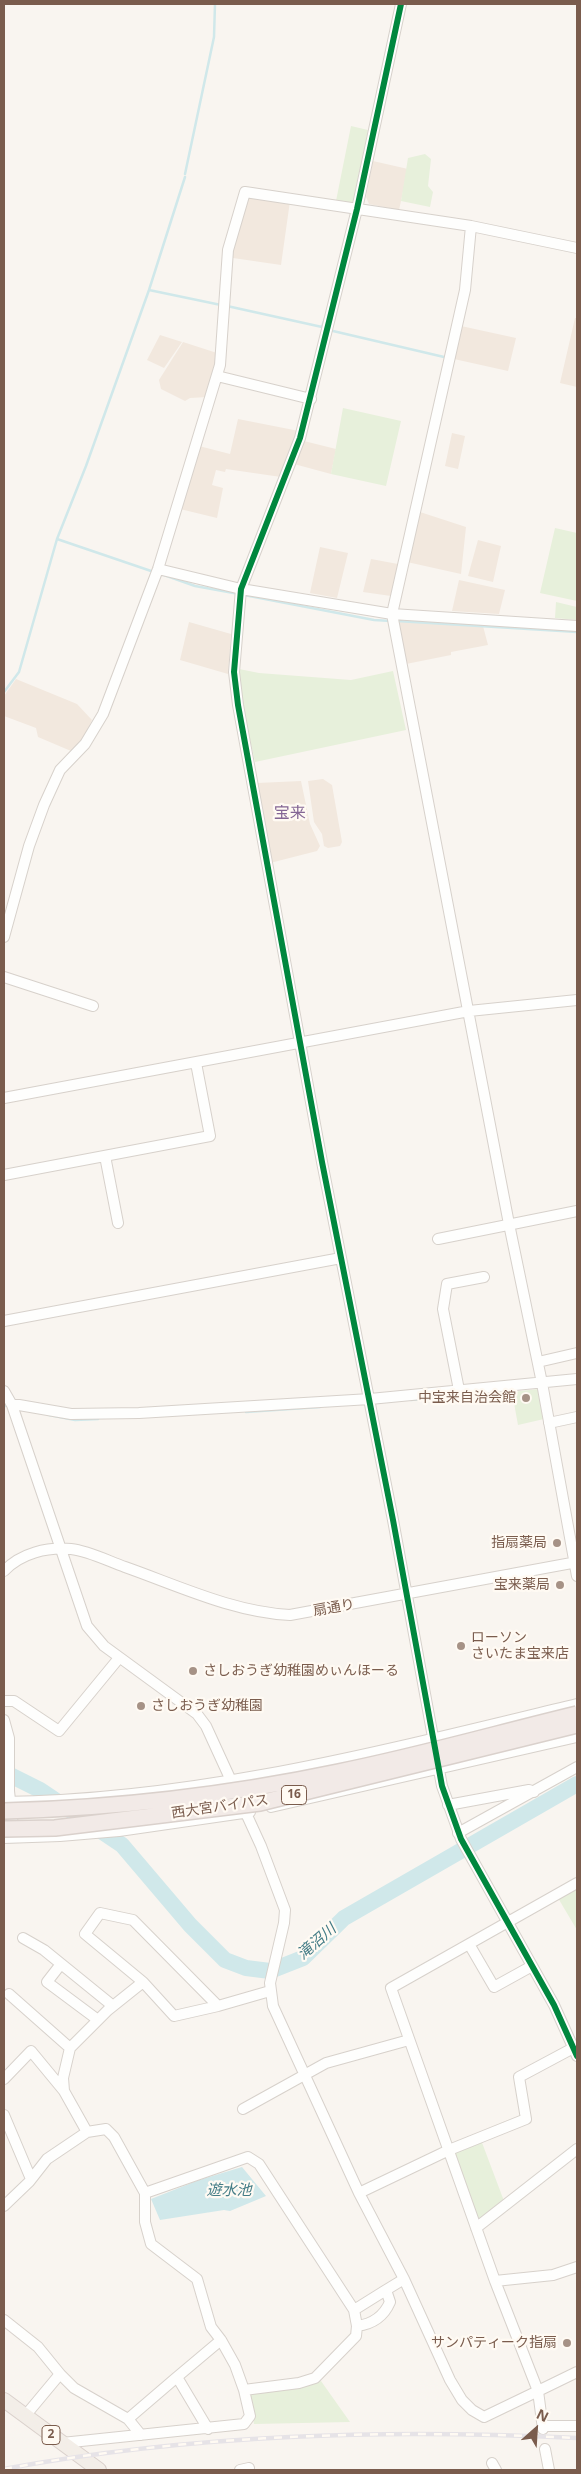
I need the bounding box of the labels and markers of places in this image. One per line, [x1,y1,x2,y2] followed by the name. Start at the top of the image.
[418,1390,516,1406] place label: 中宝来自治会館
[520,1392,532,1404] marker: 中宝来自治会館
[491,1535,547,1551] place label: 指扇薬局
[551,1537,563,1549] marker: 指扇薬局
[494,1577,550,1593] place label: 宝来薬局
[554,1579,566,1591] marker: 宝来薬局
[471,1630,569,1662] place label: ローソン さいたま宝来店
[455,1640,467,1652] marker: ローソン さいたま宝来店
[203,1663,399,1679] place label: さしおうぎ幼稚園めぃんほーる
[187,1665,199,1677] marker: さしおうぎ幼稚園めぃんほーる
[151,1698,263,1714] place label: さしおうぎ幼稚園
[135,1700,147,1712] marker: さしおうぎ幼稚園
[431,2335,557,2351] place label: サンパティーク指扇
[561,2337,573,2349] marker: サンパティーク指扇

